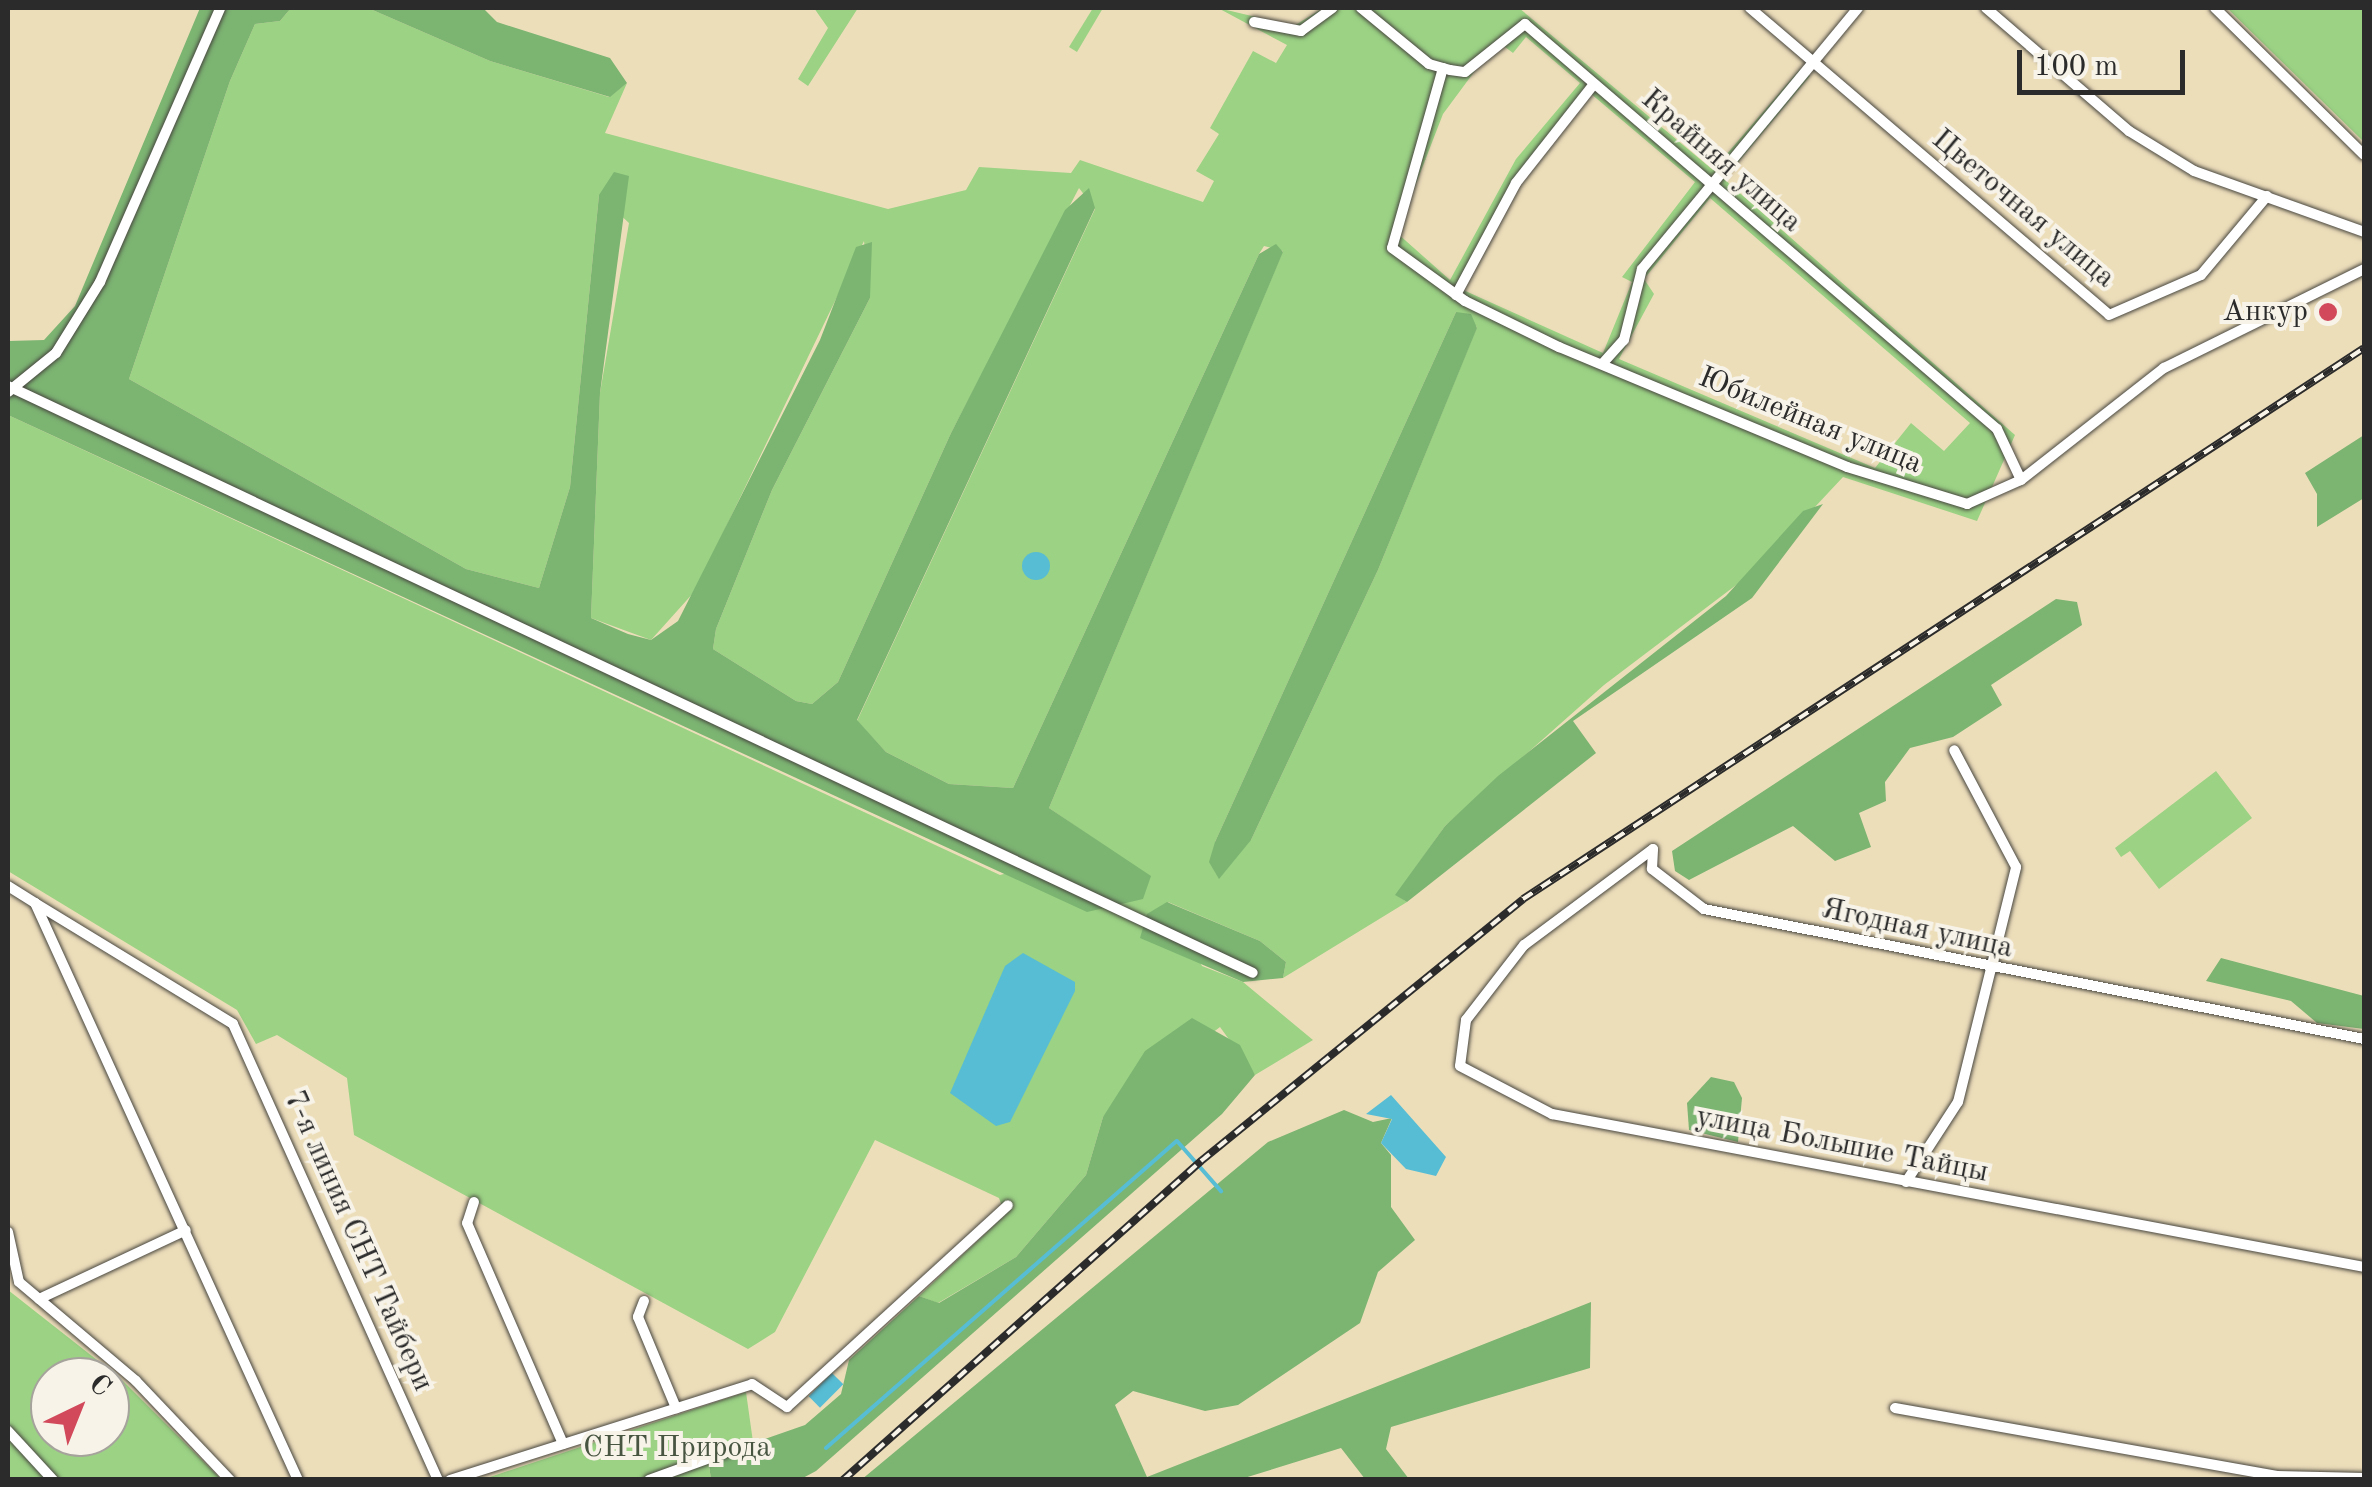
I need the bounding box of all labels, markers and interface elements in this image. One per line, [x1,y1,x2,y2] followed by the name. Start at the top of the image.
[2022,30,2190,92] scale bar
[2034,52,2118,82] text: 100 m
[1633,81,1809,241] street label: Крайняя улица
[1924,122,2122,296] street label: Цветочная улица
[2222,294,2308,330] place label: Анкур
[2317,301,2339,323] marker: Анкур
[1693,360,1927,482] street label: Юбилейная улица
[1818,891,2016,967] street label: Ягодная улица
[275,1085,441,1397] street label: 7-я линия СНТ Тайбери
[1693,1099,1991,1191] street label: улица Большие Тайцы
[30,1357,130,1457] north arrow
[83,1370,115,1403] text: С
[583,1430,771,1466] park label: СНТ Природа

